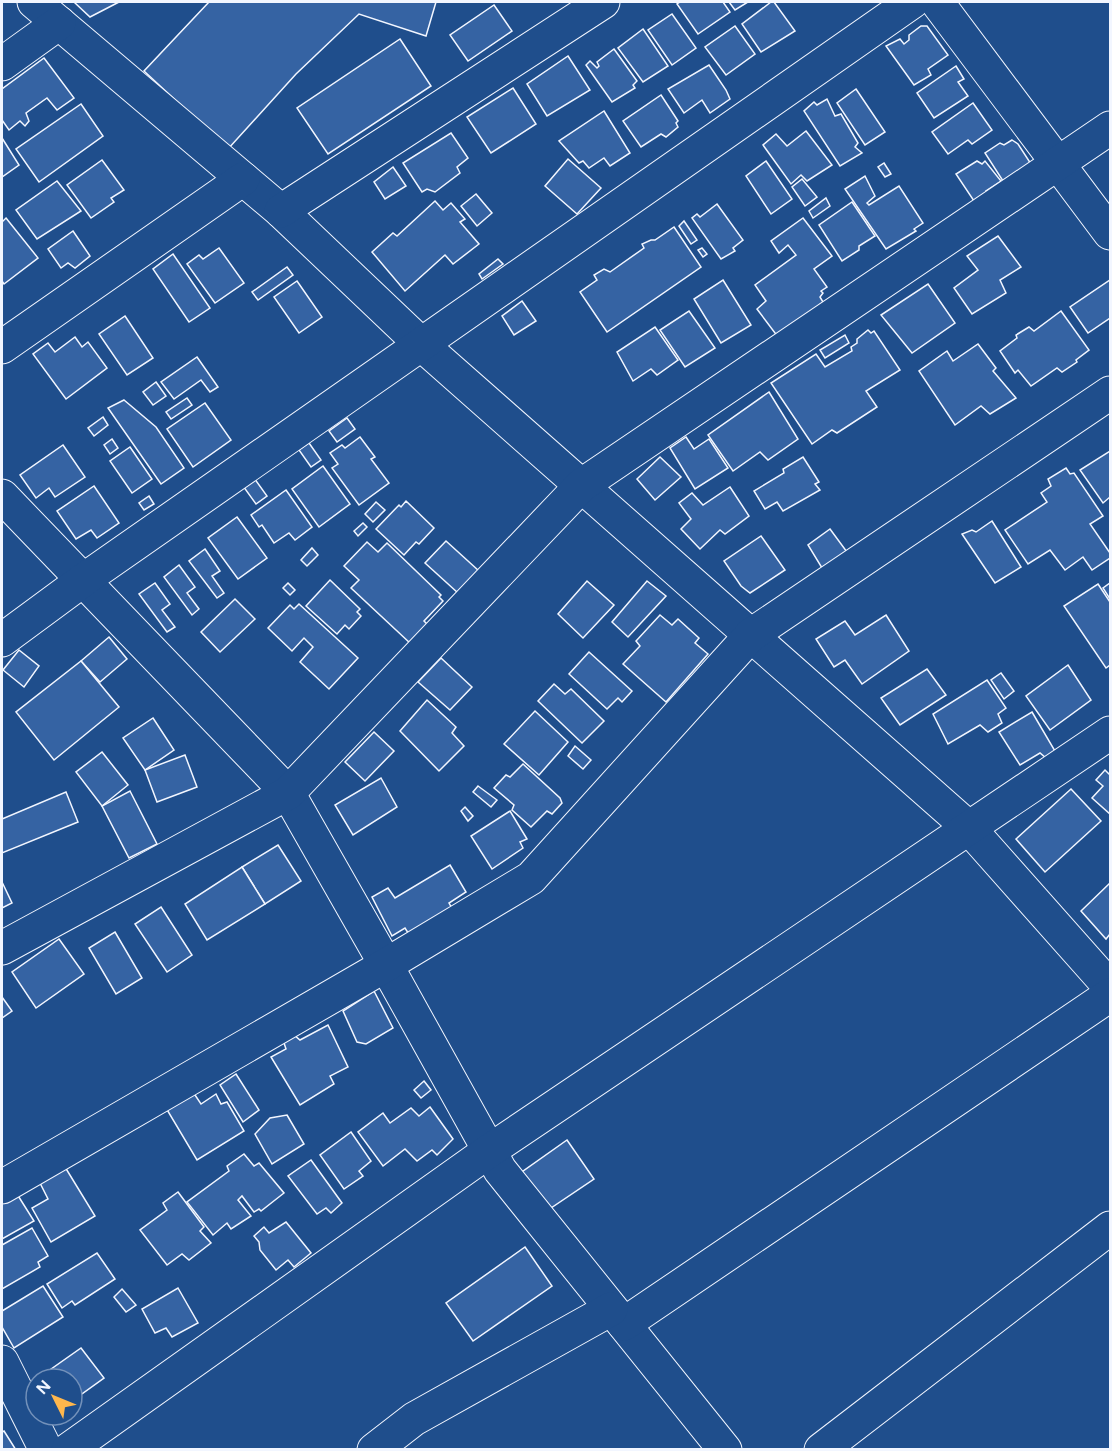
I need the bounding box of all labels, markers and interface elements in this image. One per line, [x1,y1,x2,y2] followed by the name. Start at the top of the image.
[24,1367,84,1427] north arrow
[32,1376,55,1398] text: N

